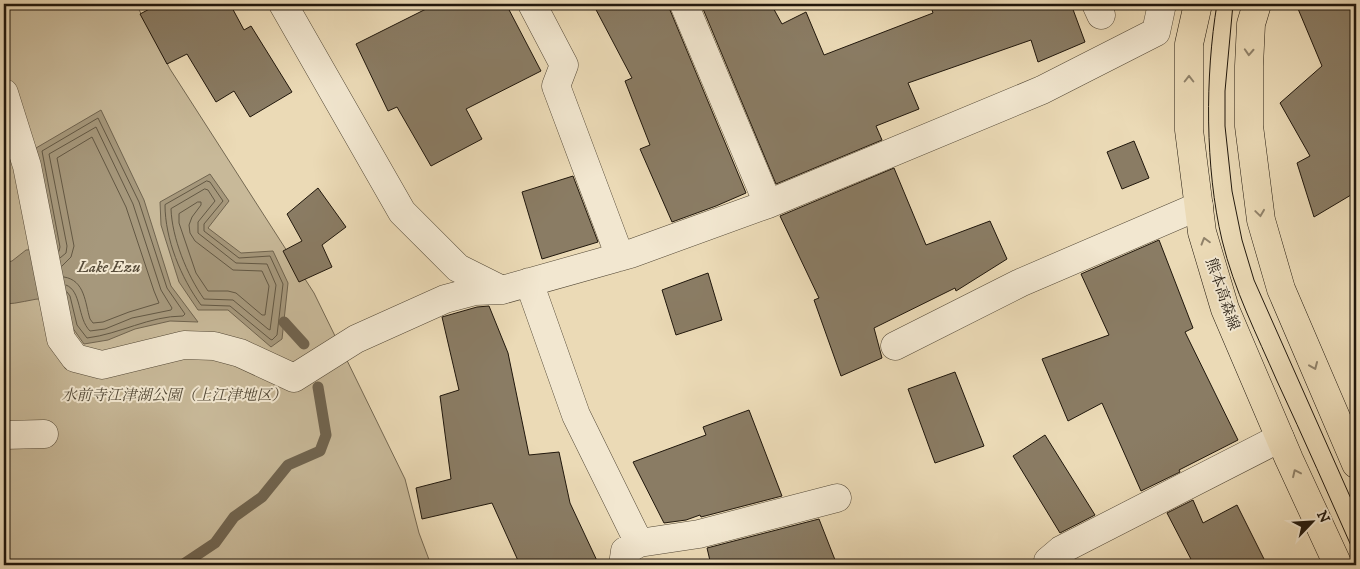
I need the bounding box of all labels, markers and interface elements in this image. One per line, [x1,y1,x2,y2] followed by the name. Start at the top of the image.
[1244,48,1255,56] one-way arrow
[1184,75,1194,83] one-way arrow
[1254,210,1265,218] one-way arrow
[1201,237,1211,245] one-way arrow
[1201,256,1244,333] street label: 熊本高森線
[76,257,141,277] water label: Lake Ezu
[1307,361,1318,370] one-way arrow
[61,386,287,405] park label: 水前寺江津湖公園（上江津地区）
[1291,469,1302,478] one-way arrow
[1288,496,1338,546] north arrow
[1312,508,1334,526] text: N

